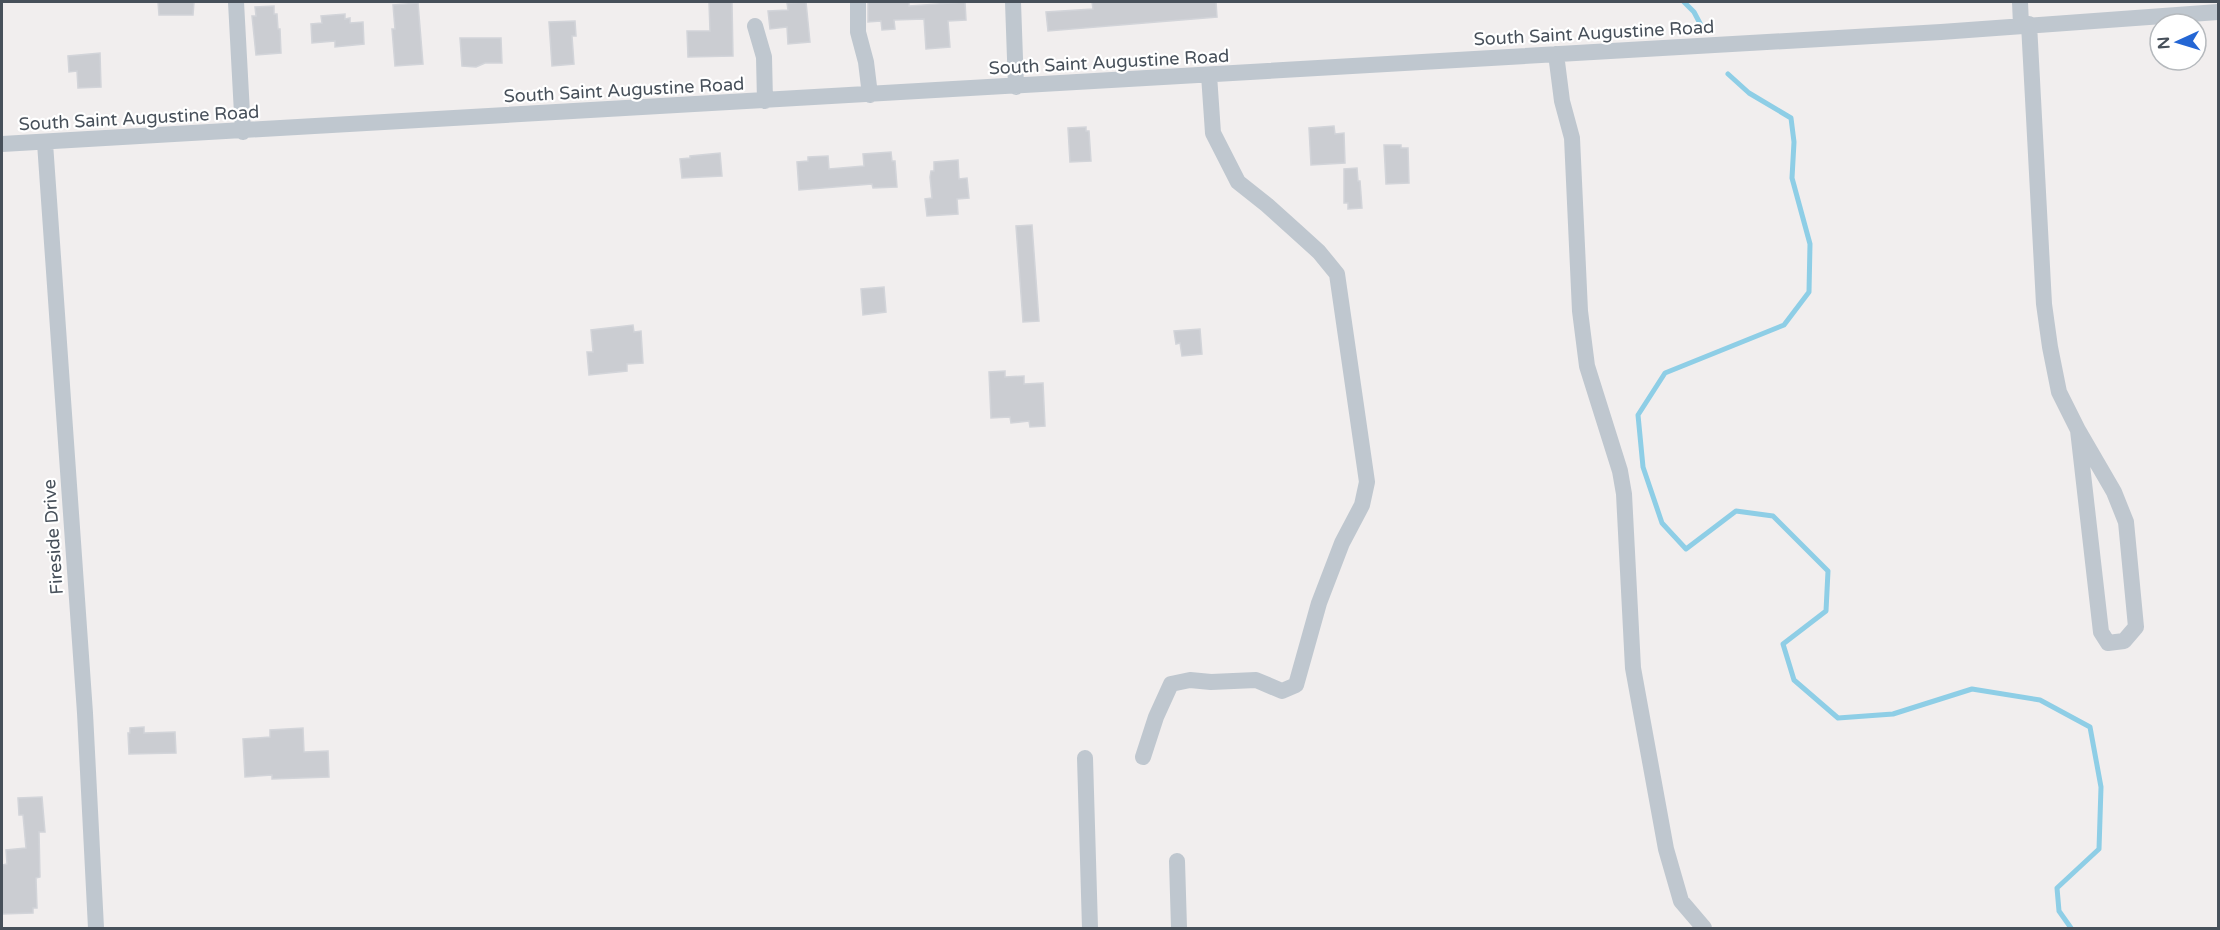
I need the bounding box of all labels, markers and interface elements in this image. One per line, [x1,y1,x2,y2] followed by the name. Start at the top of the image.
[2148,12,2208,72] north arrow
[1473,16,1715,50] street label: South Saint Augustine Road
[2154,36,2174,50] text: N
[988,45,1230,79] street label: South Saint Augustine Road
[503,73,745,107] street label: South Saint Augustine Road
[18,101,260,135] street label: South Saint Augustine Road
[38,479,68,595] street label: Fireside Drive

